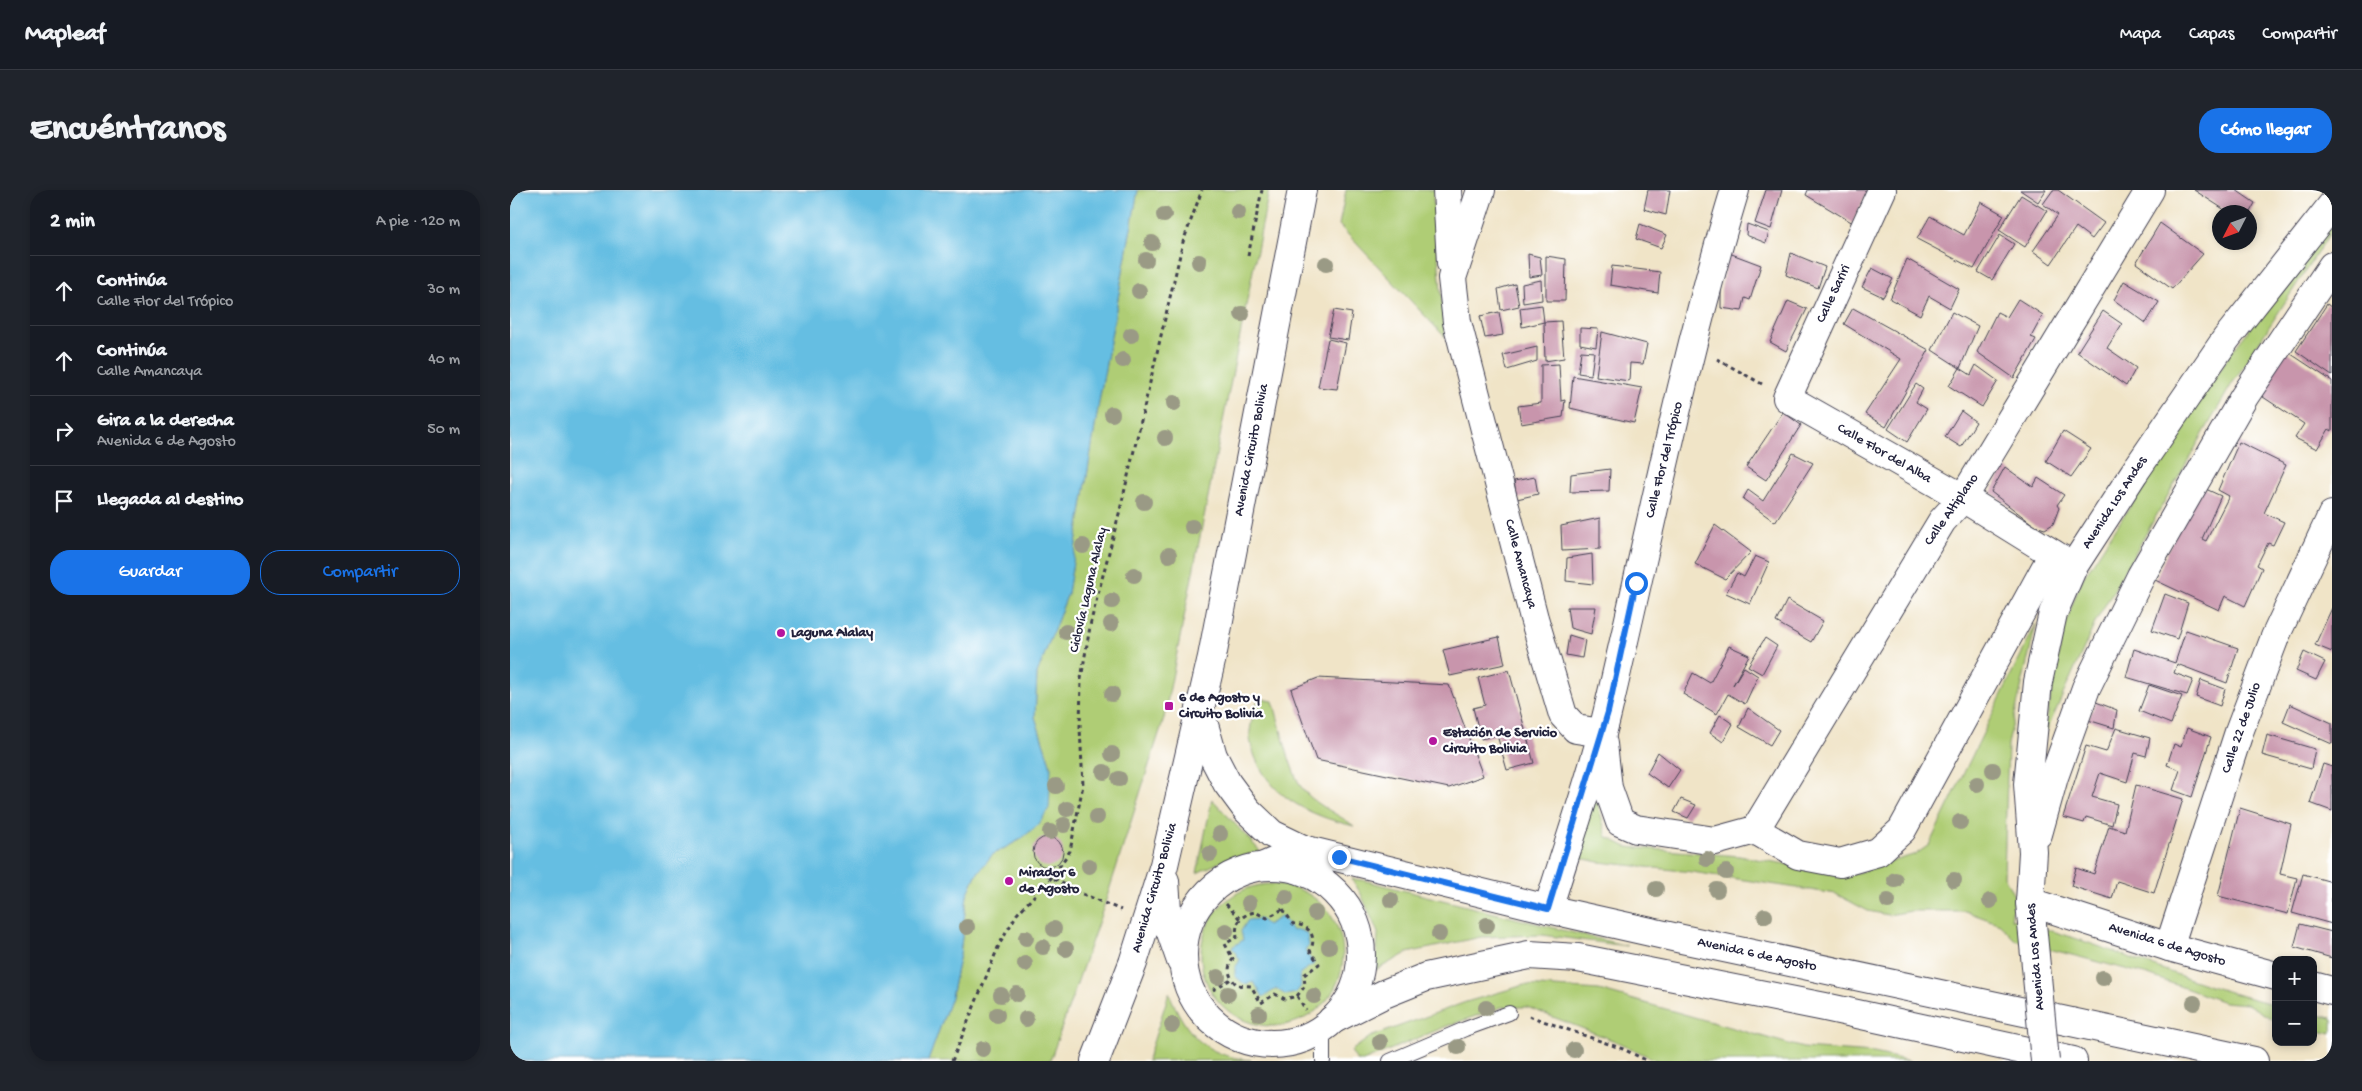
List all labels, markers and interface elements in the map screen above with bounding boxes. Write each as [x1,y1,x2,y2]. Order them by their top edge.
text: Mapleaf [25,20,105,49]
text: Mapa [2120,24,2161,45]
text: Capas [2189,24,2234,45]
text: Compartir [2262,24,2337,45]
button: Cómo llegar [2199,108,2332,153]
text: Encuéntranos [30,110,225,151]
north arrow [2212,205,2257,250]
text: 2 min [50,210,95,235]
text: A pie · 120 m [376,213,460,232]
street label: Calle Sariri [1813,262,1855,326]
text: Continúa [97,270,167,293]
icon: ahead [50,277,78,305]
text: 30 m [427,281,460,300]
text: Calle Flor del Trópico [97,293,233,312]
text: Continúa [97,340,167,363]
icon: ahead [50,347,78,375]
text: 40 m [428,351,460,370]
text: Calle Amancaya [97,363,202,382]
street label: Avenida Circuito Bolivia [1231,381,1273,518]
street label: Calle Flor del Trópico [1642,400,1688,520]
text: Gira a la derecha [97,410,234,433]
icon: right [50,417,78,445]
street label: Calle Flor del Alba [1834,420,1935,489]
text: 50 m [427,421,460,440]
text: Avenida 6 de Agosto [97,433,236,452]
street label: Avenida Los Andes [2079,453,2152,552]
street label: Calle Altiplano [1921,471,1983,549]
icon: arrive [50,487,78,515]
text: Llegada al destino [97,489,243,512]
street label: Calle Amancaya [1500,517,1540,612]
street label: Ciclovía Laguna Alalay [1066,526,1112,654]
button: Guardar [50,550,250,595]
button: Compartir [260,550,460,595]
route start [1625,572,1648,595]
place label: Laguna Alalay [791,625,873,642]
marker: Laguna Alalay [775,627,787,639]
street label: Calle 22 de Julio [2218,680,2266,776]
place label: 6 de Agosto y Circuito Bolivia [1178,690,1264,723]
marker: 6 de Agosto y Circuito Bolivia [1163,700,1175,712]
place label: Estación de Servicio Circuito Bolivia [1442,725,1558,758]
marker: Estación de Servicio Circuito Bolivia [1427,735,1439,747]
street label: Avenida Circuito Bolivia [1128,820,1182,955]
route end [1328,846,1351,869]
place label: Mirador 6 de Agosto [1019,865,1080,898]
marker: Mirador 6 de Agosto [1003,875,1015,887]
street label: Avenida Los Andes [2023,902,2049,1011]
street label: Avenida 6 de Agosto [2106,919,2228,971]
street label: Avenida 6 de Agosto [1696,934,1818,976]
map controls [2272,956,2317,1046]
button: + [2272,956,2317,1001]
button: − [2272,1001,2317,1046]

